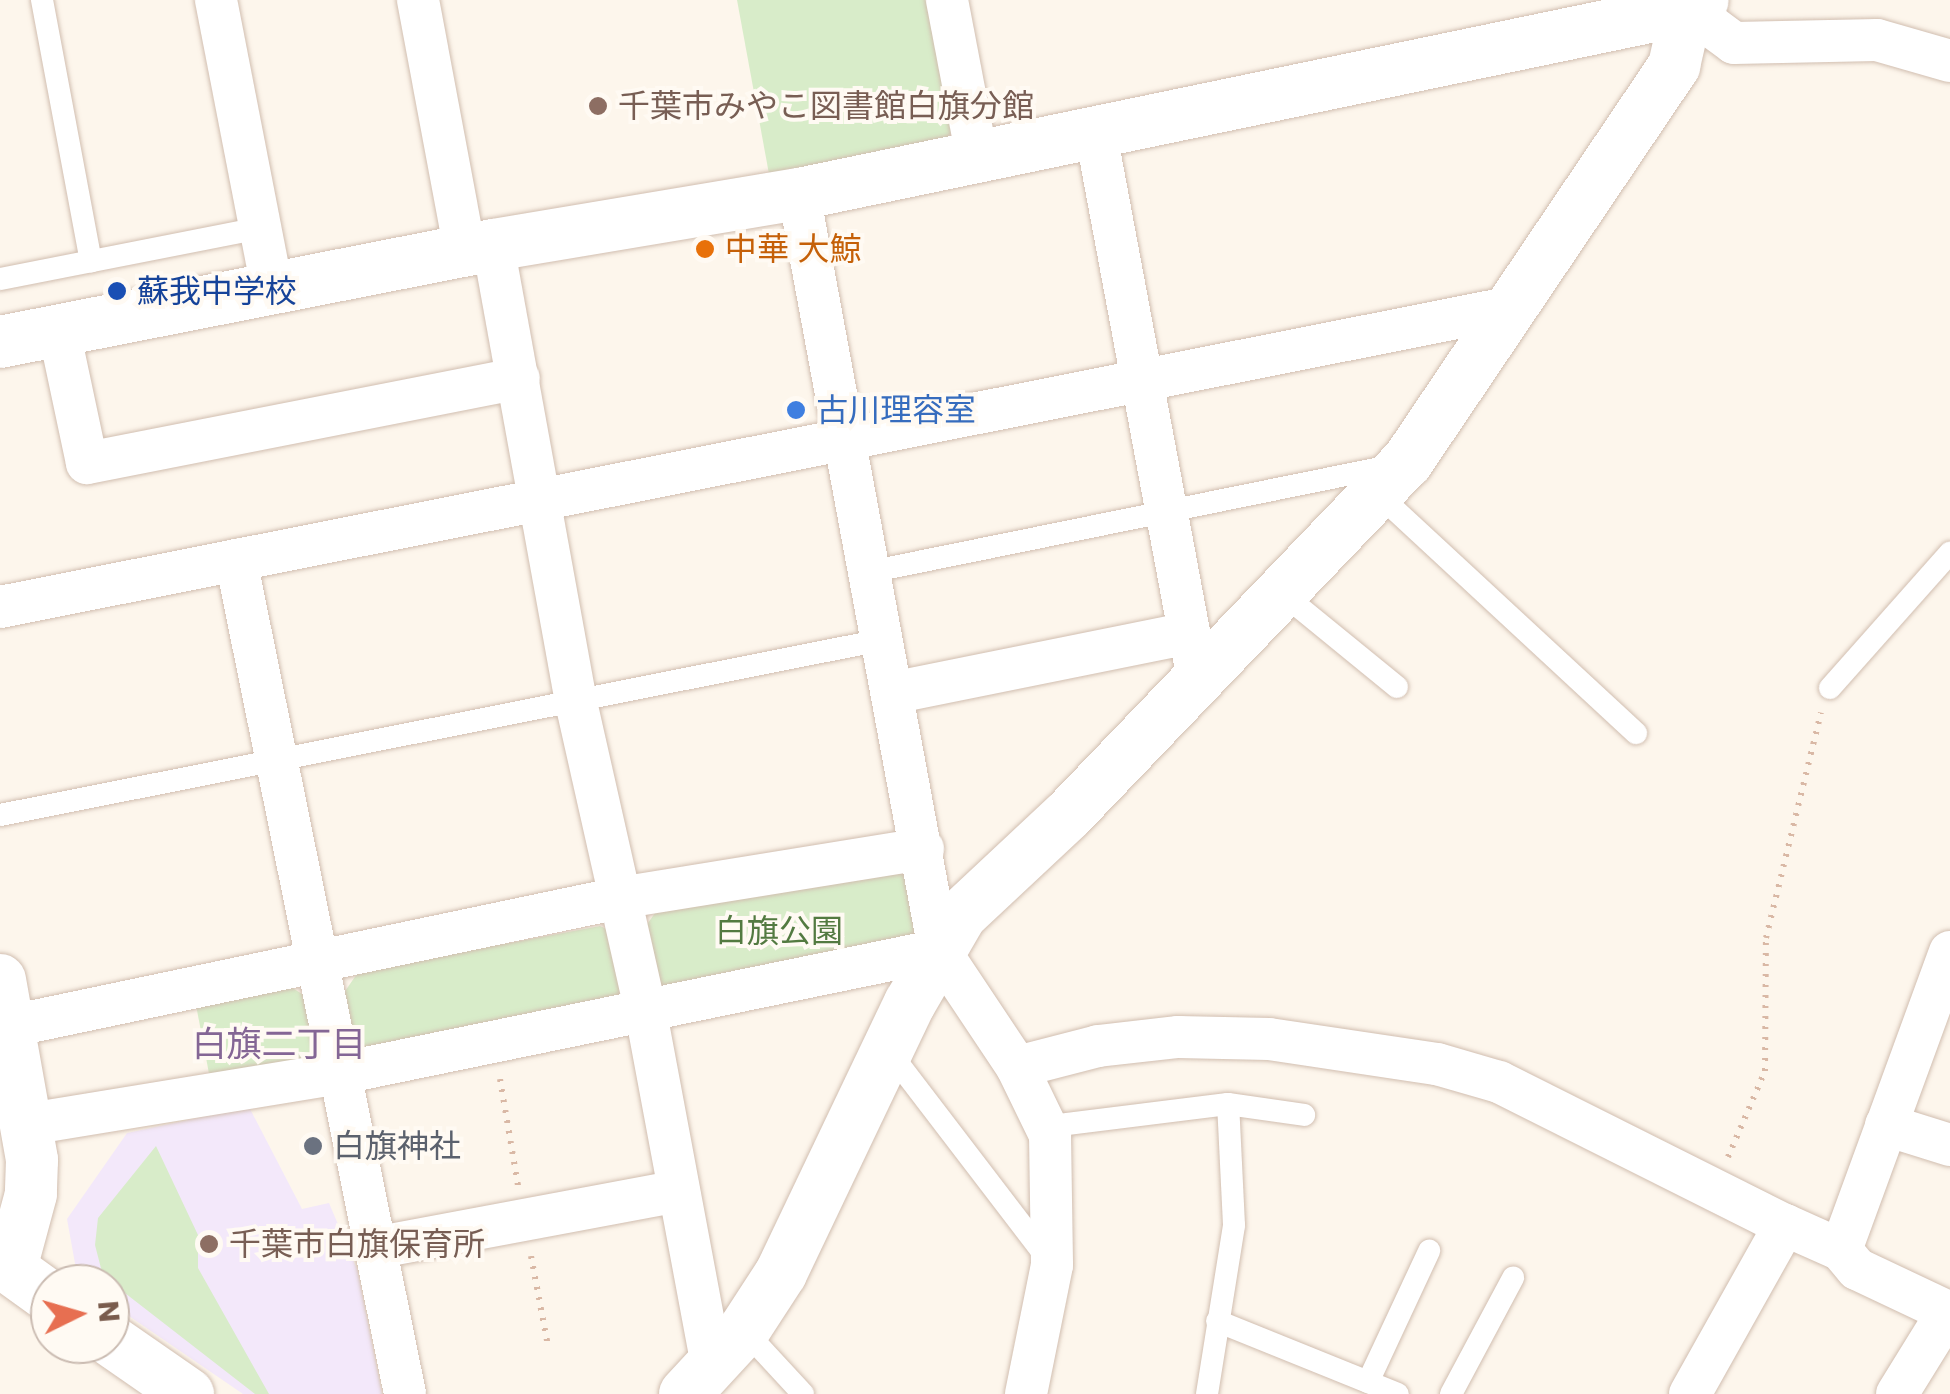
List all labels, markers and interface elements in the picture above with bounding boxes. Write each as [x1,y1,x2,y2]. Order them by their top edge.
place label: 千葉市みやこ図書館白旗分館 [618,87,1034,125]
marker: 千葉市みやこ図書館白旗分館 [587,95,609,117]
place label: 中華 大鯨 [725,230,862,268]
marker: 中華 大鯨 [694,238,716,260]
place label: 蘇我中学校 [137,272,297,310]
marker: 蘇我中学校 [106,280,128,302]
place label: 古川理容室 [816,391,976,429]
marker: 古川理容室 [785,399,807,421]
park label: 白旗公園 [715,912,843,950]
district label: 白旗二丁目 [192,1023,366,1065]
place label: 白旗神社 [333,1127,461,1165]
marker: 白旗神社 [302,1135,324,1157]
place label: 千葉市白旗保育所 [229,1225,485,1263]
marker: 千葉市白旗保育所 [198,1233,220,1255]
north arrow [30,1264,130,1364]
text: N [88,1299,129,1324]

